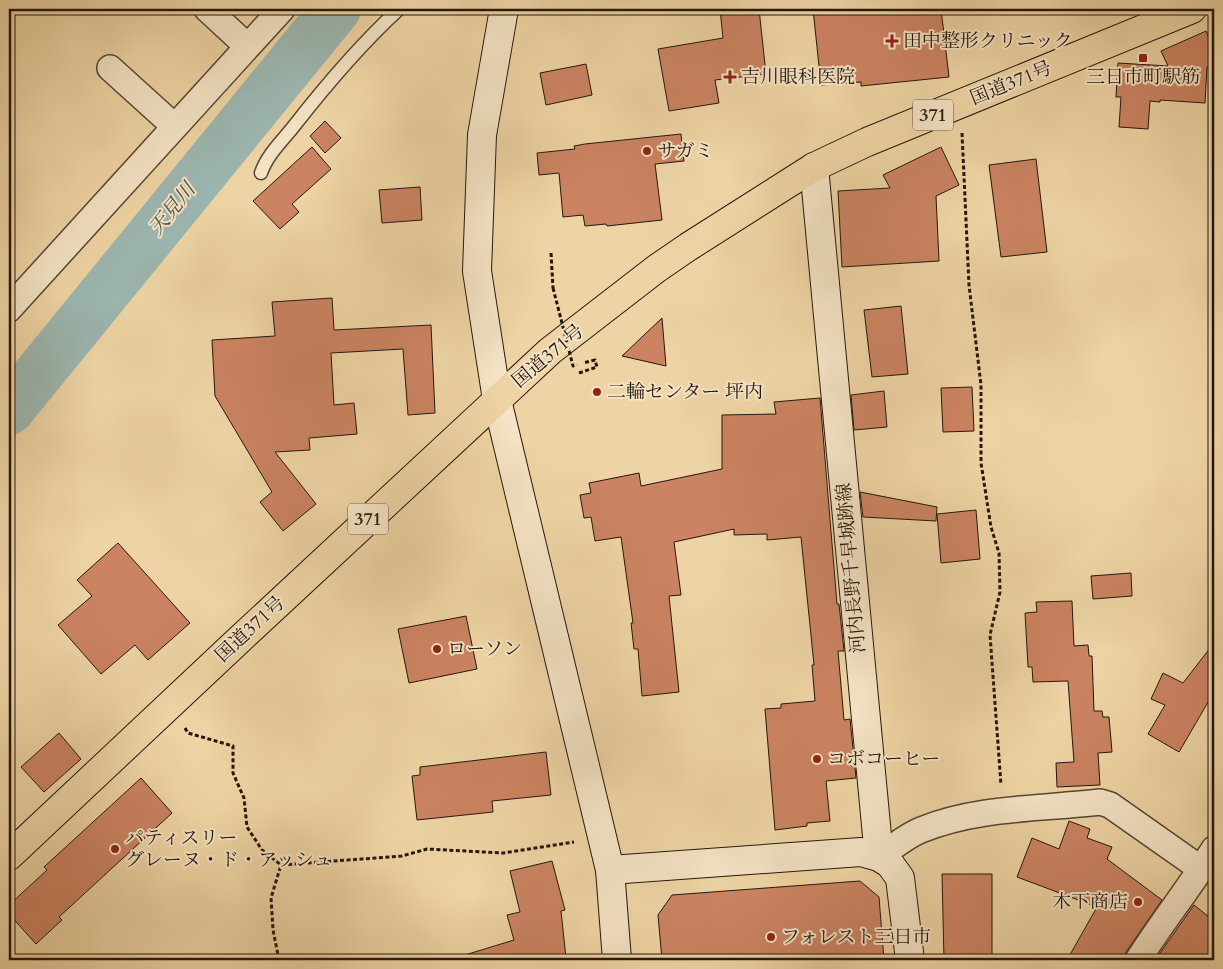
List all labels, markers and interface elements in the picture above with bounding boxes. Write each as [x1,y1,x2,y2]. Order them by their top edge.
place label: 田中整形クリニック [903,28,1073,54]
marker: 田中整形クリニック [885,34,899,48]
marker: 三日市町駅筋 [1137,52,1149,64]
street label: 国道371号 [966,55,1056,111]
place label: 吉川眼科医院 [741,64,855,90]
place label: 三日市町駅筋 [1086,64,1200,90]
marker: 吉川眼科医院 [723,70,737,84]
road number: 371 [913,100,953,130]
place label: サガミ [657,138,714,164]
marker: サガミ [641,145,653,157]
water label: 天見川 [143,176,203,241]
street label: 国道371号 [507,318,589,394]
place label: 二輪センター 坪内 [607,379,763,405]
marker: 二輪センター 坪内 [591,386,603,398]
street label: 河内長野千早城跡線 [831,482,871,654]
road number: 371 [348,504,388,534]
street label: 国道371号 [210,590,290,668]
place label: ローソン [447,636,522,662]
marker: ローソン [431,643,443,655]
place label: コボコーヒー [827,746,940,772]
marker: コボコーヒー [811,753,823,765]
place label: パティスリー グレーヌ・ド・アッシュ [125,825,332,873]
marker: パティスリー グレーヌ・ド・アッシュ [109,843,121,855]
place label: 木下商店 [1052,889,1128,915]
marker: 木下商店 [1132,896,1144,908]
place label: フォレスト三日市 [781,924,931,950]
marker: フォレスト三日市 [765,931,777,943]

